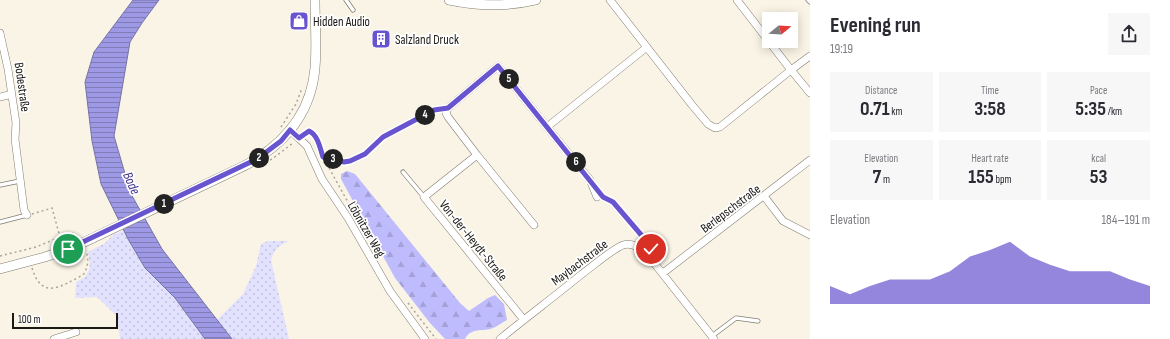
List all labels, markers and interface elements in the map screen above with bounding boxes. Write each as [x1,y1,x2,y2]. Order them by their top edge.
shop icon: Hidden Audio [288,10,310,32]
north arrow [762,12,798,48]
map controls [762,12,798,48]
text: Evening run [830,12,921,39]
button: share [1108,13,1150,55]
place label: Hidden Audio [313,14,370,30]
building icon: Salzland Druck [370,28,392,50]
place label: Salzland Druck [395,32,459,48]
text: 19:19 [830,41,853,57]
street label: Bodestraße [11,61,33,113]
pin: 5 [499,69,519,89]
text: 5 [507,72,511,85]
text: Distance [865,84,898,97]
text: Time [981,84,999,97]
text: Pace [1090,84,1107,97]
text: 0.71 [860,97,890,121]
text: 3:58 [974,97,1006,121]
text: 5:35 [1075,97,1106,121]
pin: 4 [415,105,435,125]
text: km [890,105,903,118]
text: /km [1106,105,1122,118]
text: 4 [422,108,428,121]
pin: 2 [249,148,269,168]
pin: 3 [323,149,343,169]
text: 2 [257,151,261,164]
text: 3 [331,152,335,165]
pin: 6 [566,152,586,172]
text: Elevation [864,152,898,165]
text: Heart rate [971,152,1009,165]
text: kcal [1091,152,1106,165]
text: 6 [573,155,579,168]
text: 7 [873,165,881,189]
text: 155 [968,165,994,189]
text: 53 [1090,165,1108,189]
water label: Bode [119,169,144,198]
text: m [881,173,890,186]
text: bpm [994,173,1012,186]
street label: Berlepschstraße [697,181,764,237]
pin: 1 [154,194,174,214]
text: 1 [162,197,166,210]
street label: Von-der-Heydt-Straße [436,197,511,284]
street label: Löbnitzer Weg [344,199,388,260]
text: Elevation [830,212,870,228]
text: 184–191 m [1102,212,1150,228]
pin [51,232,85,266]
pin [634,232,668,266]
street label: Maybachstraße [548,236,611,289]
icon: arrive [57,238,79,260]
icon: check [640,238,662,260]
scale bar [12,311,118,330]
text: 100 m [18,313,40,326]

